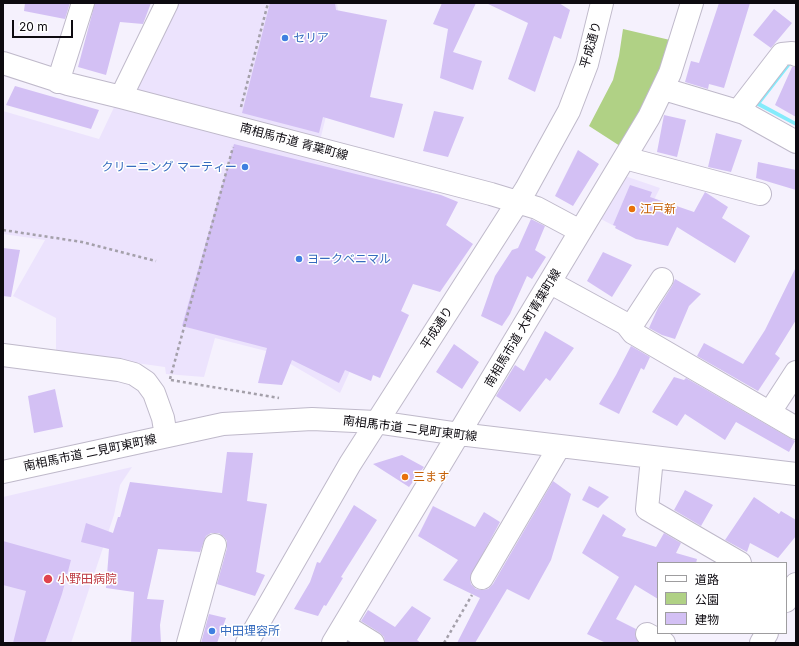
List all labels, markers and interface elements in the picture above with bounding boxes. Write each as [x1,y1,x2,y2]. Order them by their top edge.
scale bar [14,12,75,38]
text: 20 m [19,19,48,34]
street label: 平成通り [577,20,605,70]
place label: セリア [293,31,329,45]
marker: セリア [280,33,290,43]
street label: 南相馬市道 青葉町線 [238,121,350,163]
place label: クリーニング マーティー [102,160,237,174]
marker: クリーニング マーティー [240,162,250,172]
place label: 江戸新 [640,202,676,216]
marker: 江戸新 [627,204,637,214]
place label: ヨークベニマル [307,252,391,266]
marker: ヨークベニマル [294,254,304,264]
street label: 南相馬市道 大町青葉町線 [482,266,564,390]
street label: 平成通り [418,304,456,352]
street label: 南相馬市道 二見町東町線 [342,414,478,444]
street label: 南相馬市道 二見町東町線 [22,432,158,474]
place label: 三ます [413,470,449,484]
marker: 三ます [400,472,410,482]
legend [657,562,787,634]
place label: 小野田病院 [57,572,117,586]
text: 道路 [695,572,719,587]
marker: 小野田病院 [42,573,54,585]
text: 公園 [695,592,719,607]
text: 建物 [695,612,719,627]
place label: 中田理容所 [220,624,280,638]
marker: 中田理容所 [207,626,217,636]

